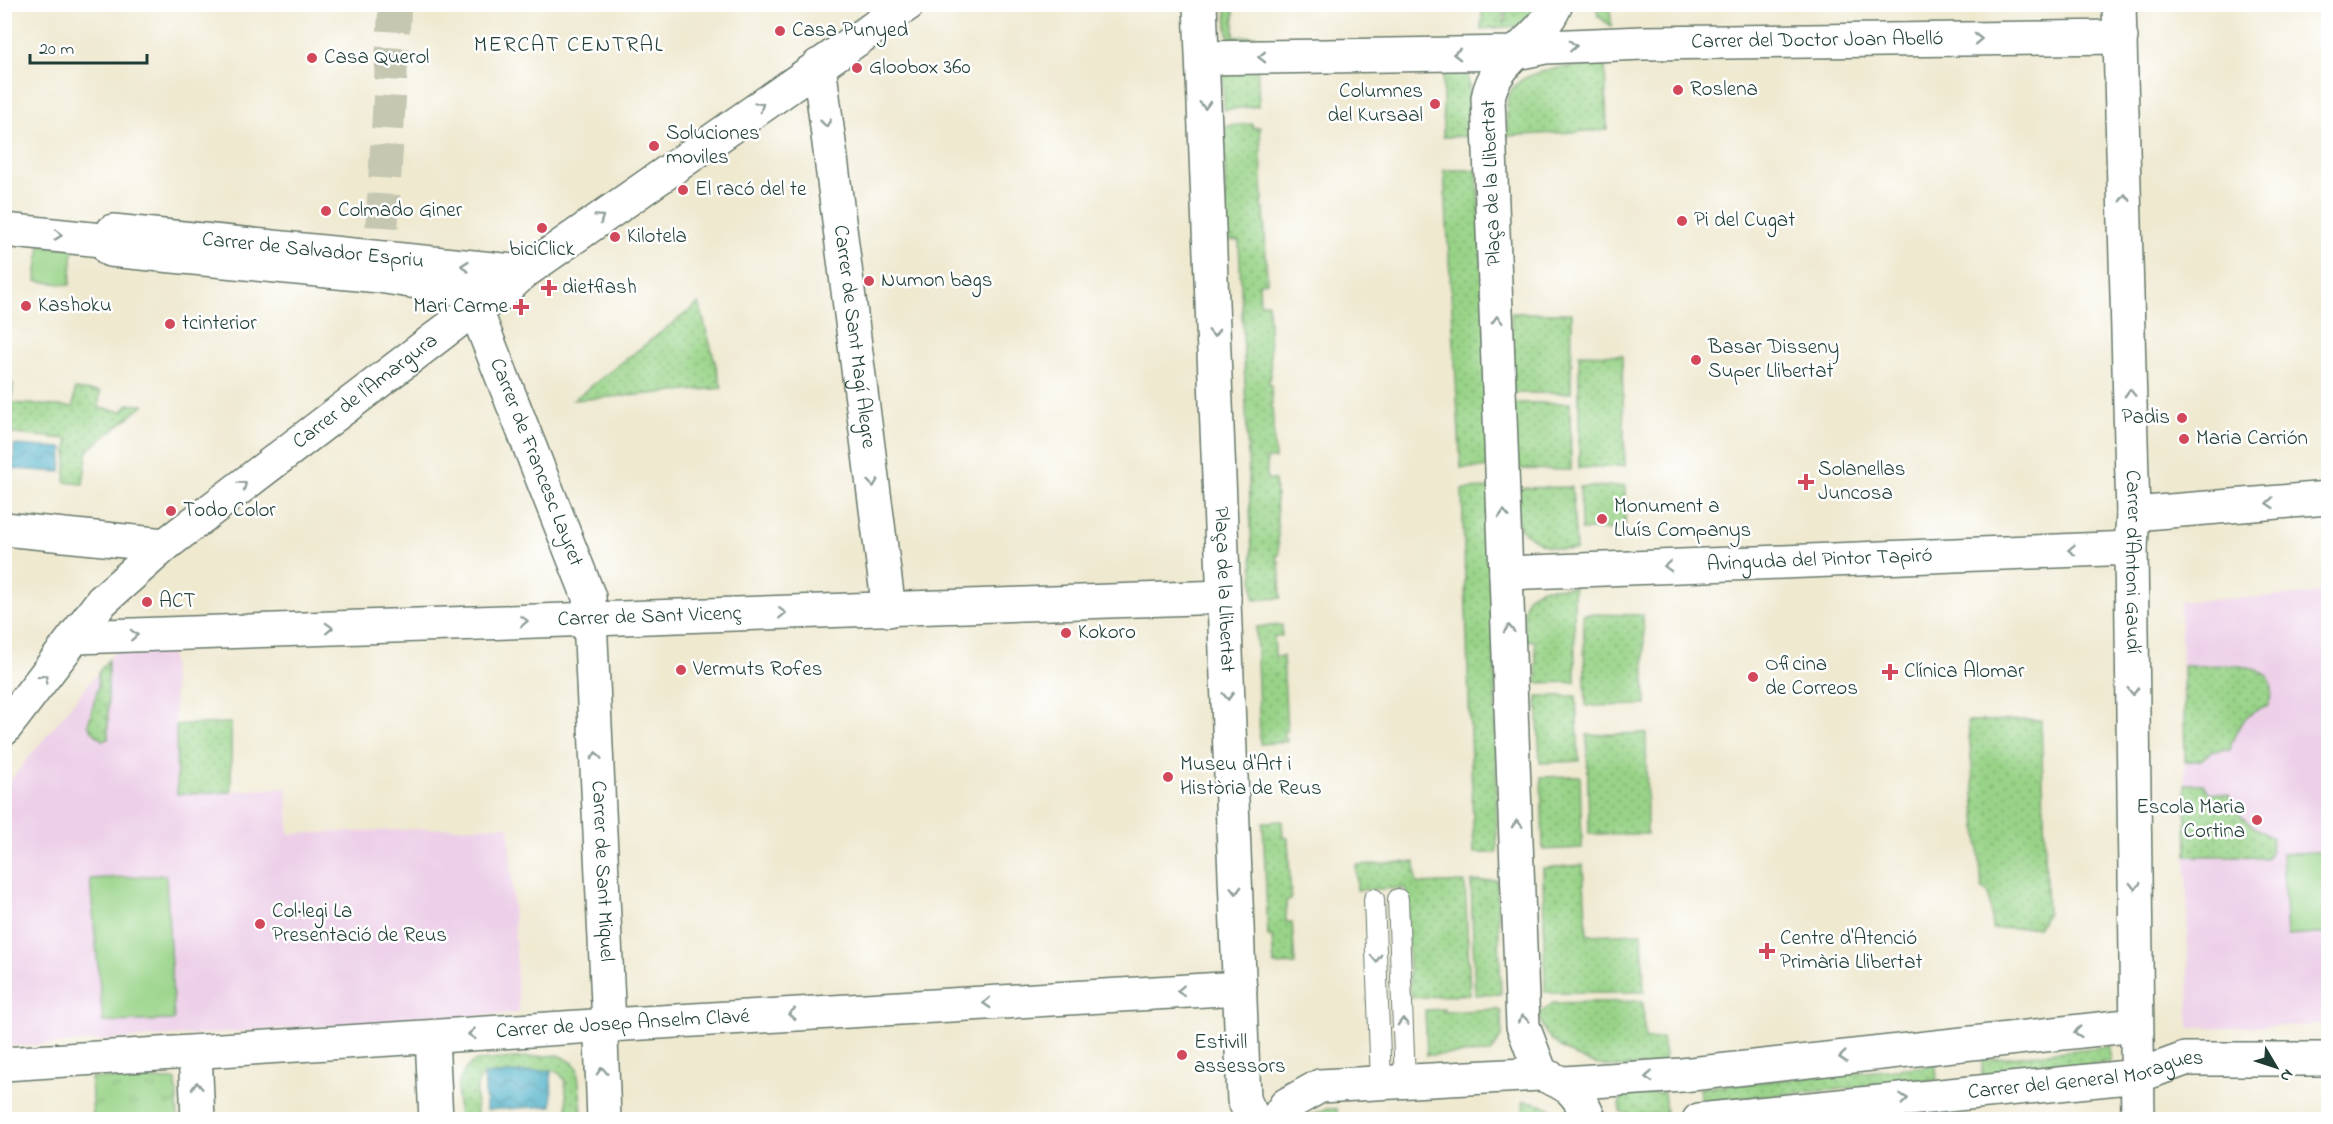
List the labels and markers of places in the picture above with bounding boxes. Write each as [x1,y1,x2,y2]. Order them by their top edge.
place label: Casa Punyed [792,16,908,48]
marker: Casa Punyed [773,24,787,38]
place label: Casa Querol [324,43,429,73]
marker: Casa Querol [305,51,319,65]
place label: Gloobox 360 [869,53,971,83]
marker: Gloobox 360 [850,61,864,75]
place label: Roslena [1690,75,1758,105]
place label: Columnes del Kursaal [1327,77,1423,131]
marker: Roslena [1671,83,1685,97]
marker: Columnes del Kursaal [1428,97,1442,111]
place label: Soluciones moviles [666,119,760,173]
marker: Soluciones moviles [647,139,661,153]
place label: El racó del te [695,175,807,205]
marker: El racó del te [676,183,690,197]
place label: Colmado Giner [338,196,463,226]
marker: Colmado Giner [319,204,333,218]
place label: Pi del Cugat [1694,206,1795,238]
marker: Pi del Cugat [1675,214,1689,228]
marker: biciClick [535,221,549,235]
place label: Kilotela [627,222,687,252]
marker: Kilotela [608,230,622,244]
place label: biciClick [509,235,575,265]
place label: Numon bags [881,266,993,298]
place label: dietflash [562,273,637,303]
marker: Numon bags [862,274,876,288]
marker: dietflash [540,279,558,297]
place label: Kashoku [38,291,112,321]
place label: Mari Carme [413,292,509,322]
marker: Mari Carme [512,298,530,316]
marker: Kashoku [19,299,33,313]
place label: tcinterior [182,309,257,339]
marker: tcinterior [163,317,177,331]
place label: Basar Disseny Super Llibertat [1707,333,1839,387]
marker: Basar Disseny Super Llibertat [1689,353,1703,367]
place label: Padis [2121,403,2170,433]
marker: Padis [2175,411,2189,425]
place label: Maria Carrión [2196,424,2308,454]
marker: Maria Carrión [2177,432,2191,446]
place label: Solanellas Juncosa [1818,455,1906,509]
marker: Solanellas Juncosa [1799,475,1813,489]
place label: Monument a Lluís Companys [1614,492,1751,548]
place label: Todo Color [183,496,276,526]
marker: Todo Color [164,504,178,518]
marker: Monument a Lluís Companys [1595,512,1609,526]
place label: ACT [159,587,196,617]
marker: ACT [140,595,154,609]
place label: Kokoro [1078,618,1136,648]
marker: Kokoro [1059,626,1073,640]
place label: Oficina de Correos [1765,650,1858,704]
place label: Vermuts Rofes [692,655,822,685]
place label: Clínica Alomar [1904,657,2025,687]
marker: Vermuts Rofes [674,663,688,677]
marker: Clínica Alomar [1881,663,1899,681]
marker: Oficina de Correos [1746,670,1760,684]
place label: Museu d'Art i Història de Reus [1180,750,1322,804]
marker: Museu d'Art i Història de Reus [1161,770,1175,784]
place label: Escola Maria Cortina [2136,793,2245,847]
marker: Escola Maria Cortina [2250,813,2264,827]
place label: Col·legi La Presentació de Reus [272,897,447,951]
marker: Col·legi La Presentació de Reus [253,917,267,931]
place label: Centre d'Atenció Primària Llibertat [1780,924,1923,978]
marker: Centre d'Atenció Primària Llibertat [1758,942,1776,960]
place label: Estivill assessors [1194,1028,1286,1082]
marker: Estivill assessors [1175,1048,1189,1062]

